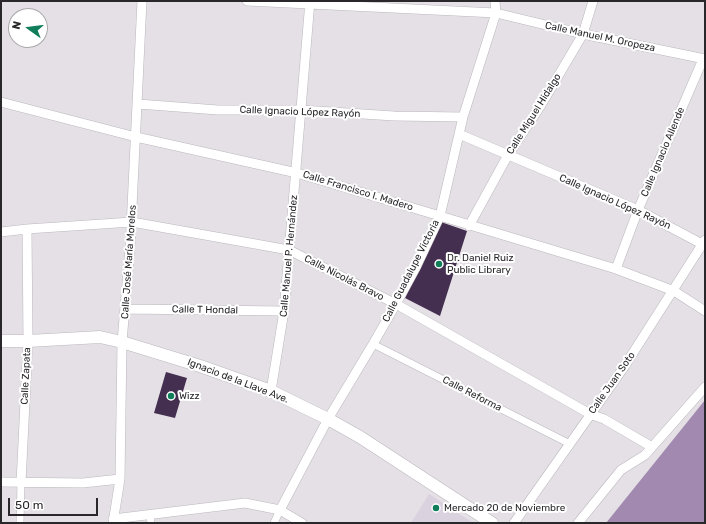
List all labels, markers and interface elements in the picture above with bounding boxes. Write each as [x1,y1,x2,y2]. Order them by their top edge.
north arrow [8,8,48,48]
street label: Calle Manuel M. Oropeza [544,19,656,55]
text: N [10,20,24,31]
street label: Calle Miguel Hidalgo [504,71,564,157]
street label: Calle Ignacio López Rayón [239,104,361,120]
street label: Calle Ignacio Allende [639,105,687,199]
street label: Calle Francisco I. Madero [301,168,415,214]
street label: Calle Ignacio López Rayón [557,172,673,232]
street label: Calle Manuel P. Hernández [278,194,300,318]
street label: Calle José María Morelos [119,205,139,319]
street label: Calle Guadalupe Victoria [380,218,442,324]
place label: Dr. Daniel Ruiz Public Library [447,252,514,276]
street label: Calle Nicolás Bravo [302,253,386,303]
marker: Dr. Daniel Ruiz Public Library [434,259,444,269]
street label: Calle T Hondal [172,303,238,317]
street label: Calle Zapata [19,347,33,405]
street label: Calle Juan Soto [586,350,638,416]
street label: Ignacio de la Llave Ave. [186,356,290,406]
street label: Calle Reforma [440,374,504,414]
place label: Wizz [179,390,200,402]
marker: Wizz [166,391,176,401]
scale bar [10,490,100,516]
text: 50 m [15,498,43,512]
place label: Mercado 20 de Noviembre [444,502,565,514]
marker: Mercado 20 de Noviembre [431,503,441,513]

